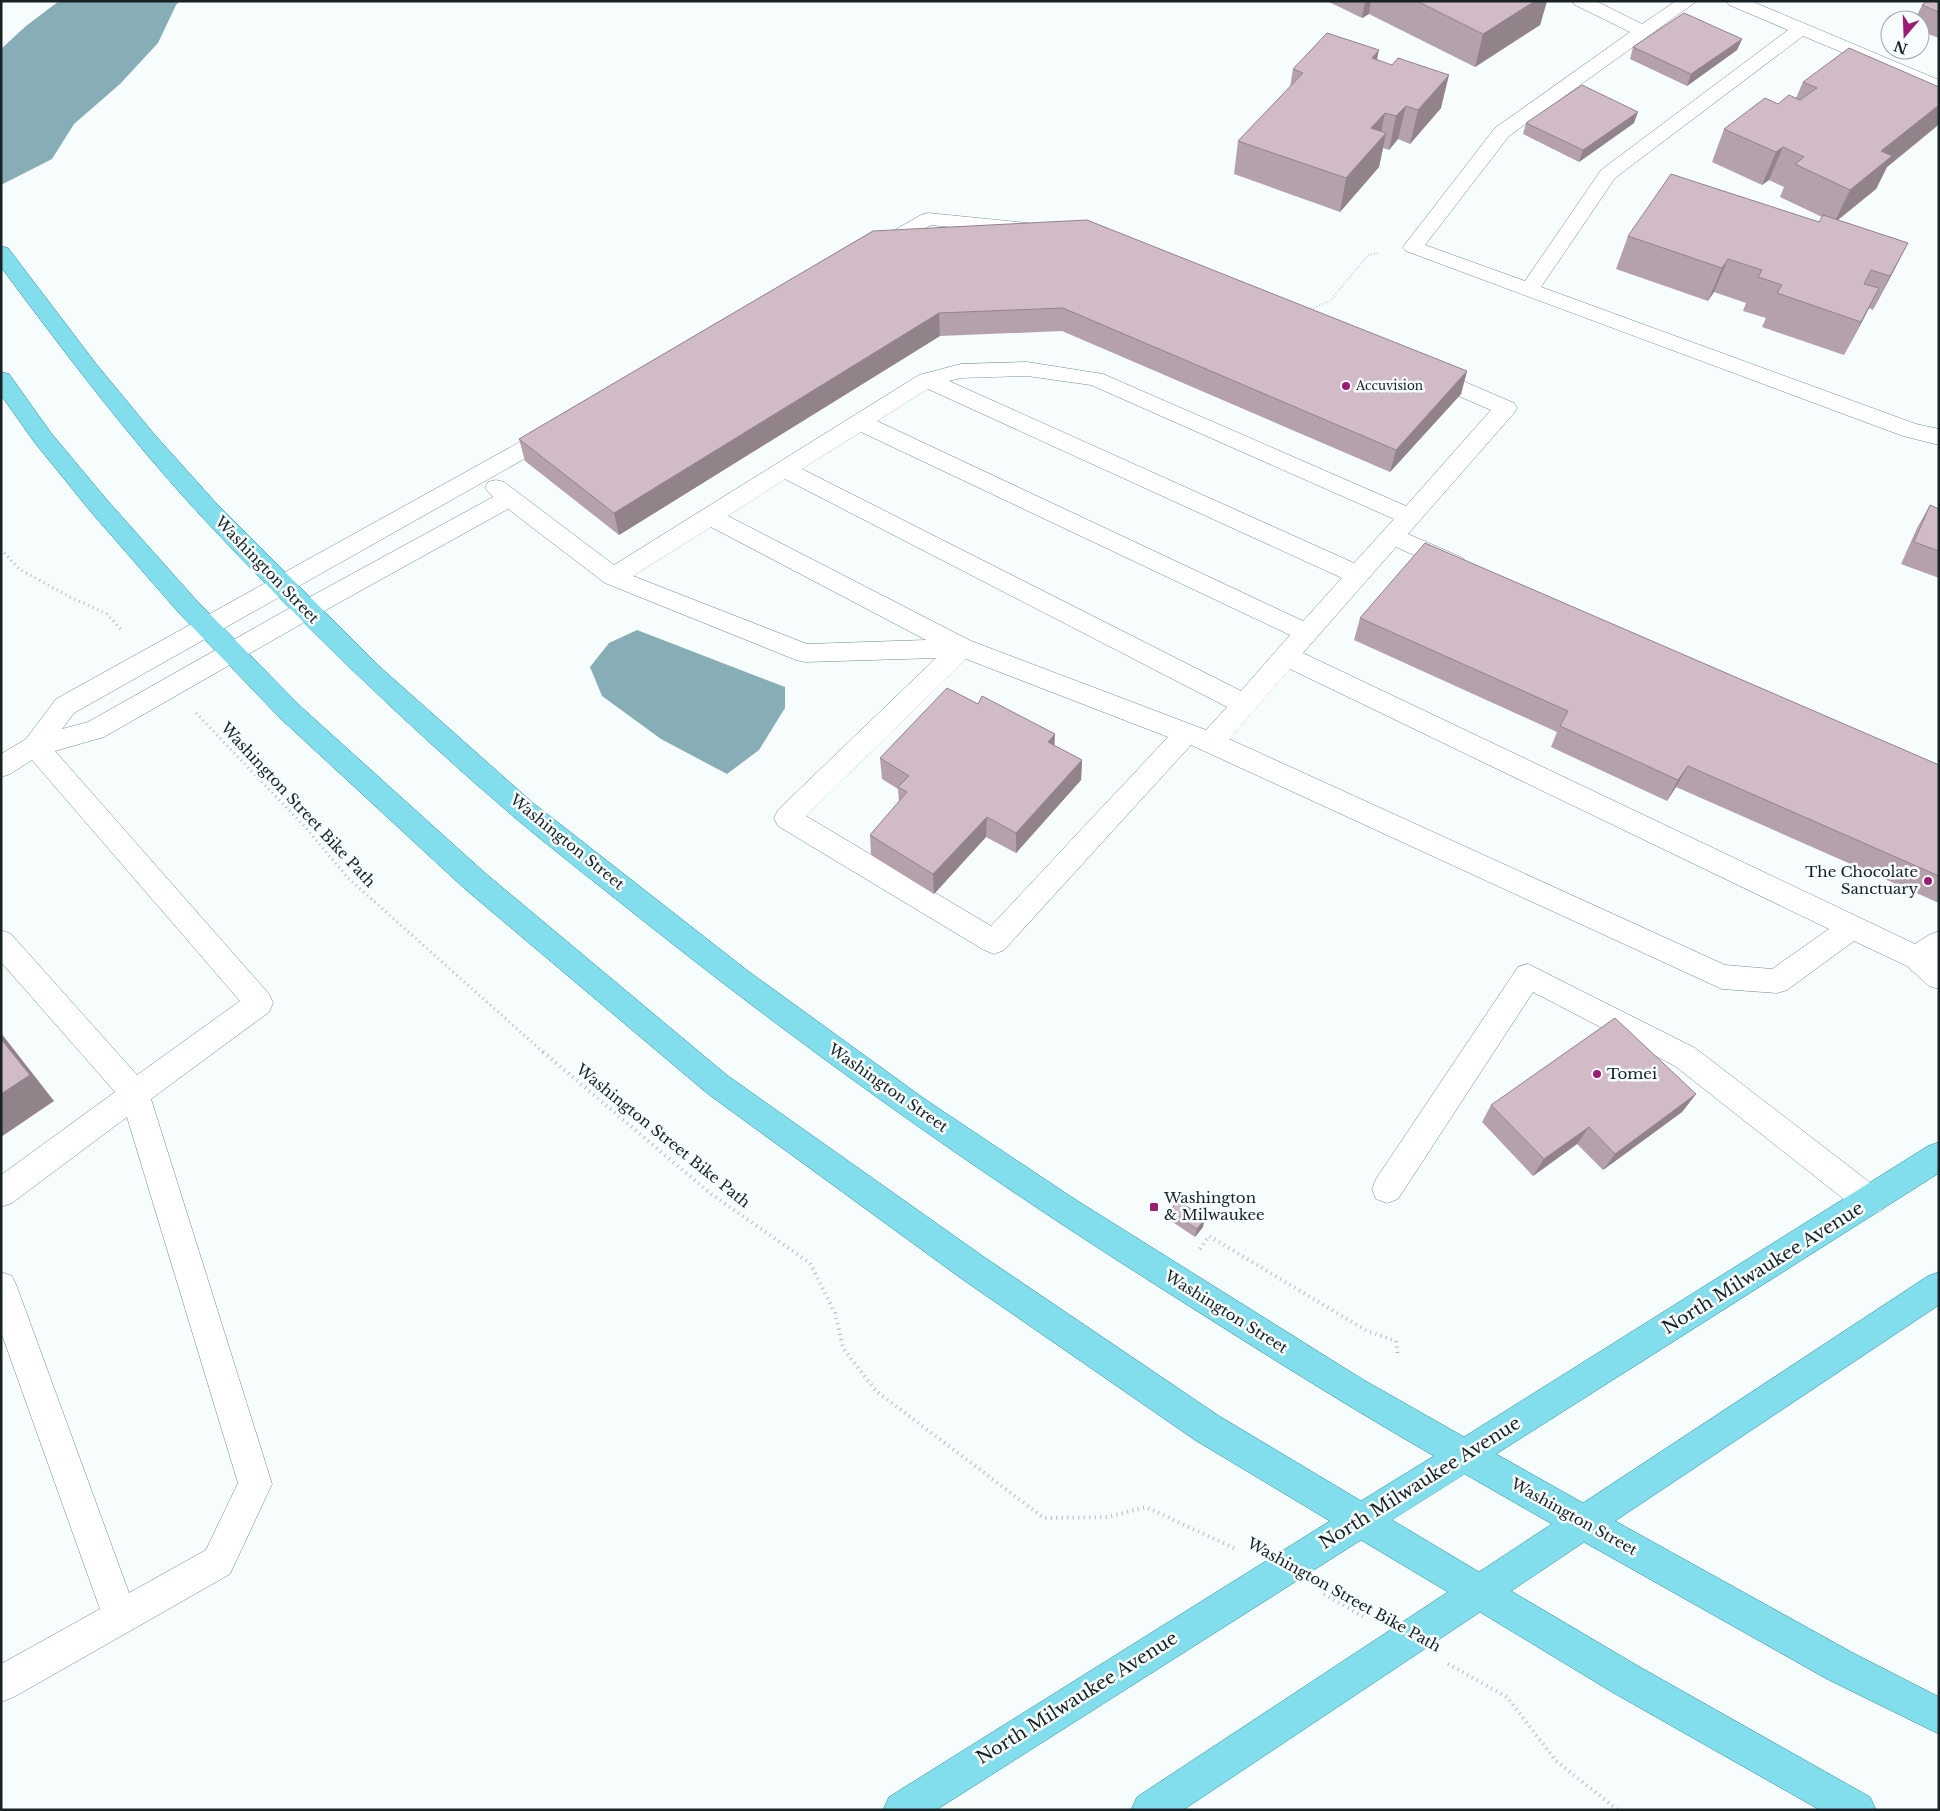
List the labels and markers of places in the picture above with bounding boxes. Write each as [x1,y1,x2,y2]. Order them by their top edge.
place label: Accuvision [1355,378,1423,393]
marker: Accuvision [1340,380,1352,392]
place label: The Chocolate Sanctuary [1805,862,1918,898]
marker: The Chocolate Sanctuary [1922,875,1934,887]
place label: Tomei [1607,1064,1657,1083]
marker: Tomei [1591,1068,1603,1080]
place label: Washington & Milwaukee [1163,1188,1265,1224]
marker: Washington & Milwaukee [1148,1201,1160,1213]

